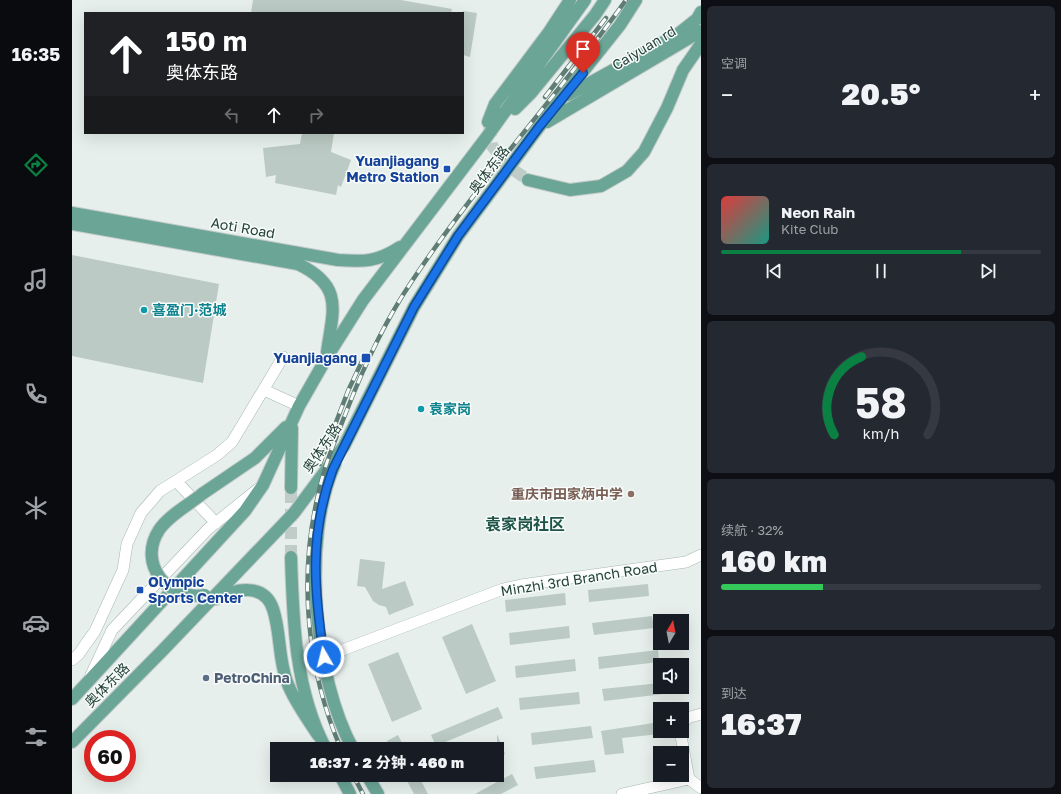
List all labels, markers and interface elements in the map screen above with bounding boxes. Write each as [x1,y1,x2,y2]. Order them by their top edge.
street label: Caiyuan rd [609,22,679,73]
text: 150 m [166,24,247,57]
icon: ahead [100,28,152,80]
pin [566,32,600,73]
icon: arrive [572,38,594,60]
text: 16:35 [12,43,60,65]
text: 空调 [721,55,747,71]
text: 奥体东路 [166,61,238,83]
text: 20.5° [842,76,920,112]
text: − [721,81,733,108]
text: + [1029,81,1041,108]
icon: left [221,104,243,126]
icon: ahead [263,104,285,126]
icon: right [305,104,327,126]
street label: 奥体东路 [465,142,512,197]
icon: directions [22,151,50,179]
place label: Yuanjiagang Metro Station [346,152,439,185]
marker: Yuanjiagang Metro Station [442,164,452,174]
text: Neon Rain [781,203,855,221]
street label: Aoti Road [210,214,276,242]
text: Kite Club [781,221,838,237]
icon: previous [763,260,785,282]
icon: pause [870,260,892,282]
icon: next [977,260,999,282]
icon: music [22,266,50,294]
place label: 喜盈门·范城 [152,301,226,318]
marker: 喜盈门·范城 [139,305,149,315]
place label: Yuanjiagang [273,349,357,366]
marker: Yuanjiagang [360,352,372,364]
text: 58 [855,377,907,427]
icon: phone [22,380,50,408]
place label: 袁家岗 [429,400,471,417]
marker: 袁家岗 [416,404,426,414]
street label: 奥体东路 [299,420,344,476]
text: km/h [863,425,899,442]
place label: 重庆市田家炳中学 [511,485,623,502]
marker: 重庆市田家炳中学 [626,489,636,499]
icon: climate [22,494,50,522]
district label: 袁家岗社区 [485,514,565,534]
text: 续航 · 32% [721,522,783,538]
text: 160 km [721,543,827,579]
street label: Minzhi 3rd Branch Road [499,558,658,599]
place label: Olympic Sports Center [148,573,244,606]
marker: Olympic Sports Center [135,585,145,595]
icon: car [22,609,50,637]
north arrow [653,614,689,650]
map controls [653,614,689,782]
position arrow [303,636,345,678]
button: sound [653,658,689,694]
street label: 奥体东路 [81,659,132,710]
place label: PetroChina [214,669,290,686]
marker: PetroChina [201,673,211,683]
text: 到达 [721,685,747,701]
button: + [653,702,689,738]
text: 16:37 [721,706,802,742]
icon: filters [22,723,50,751]
speed limit sign: 60 [84,730,136,782]
button: − [653,746,689,782]
text: 16:37 · 2 分钟 · 460 m [310,753,464,771]

